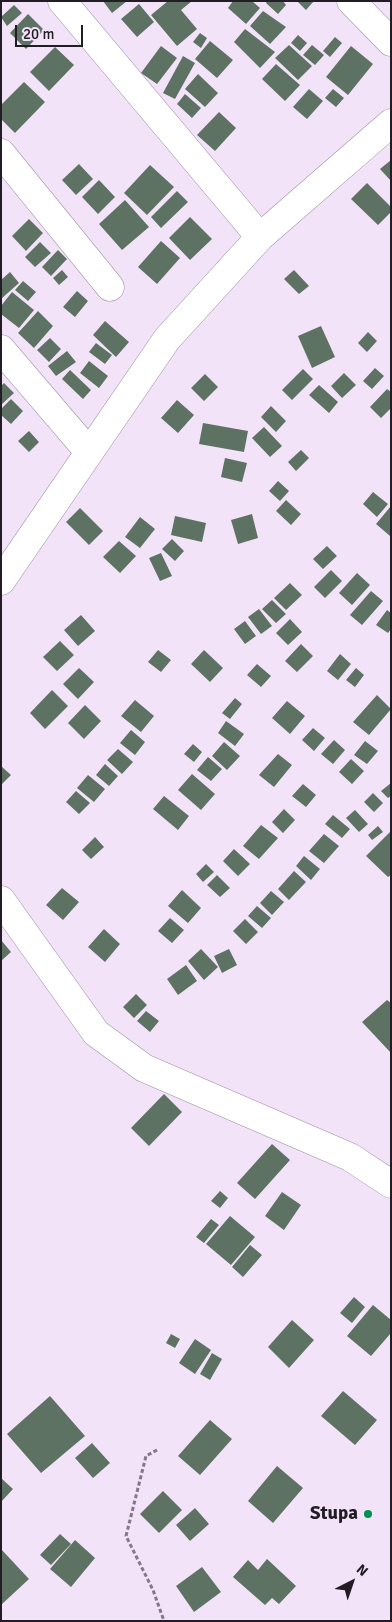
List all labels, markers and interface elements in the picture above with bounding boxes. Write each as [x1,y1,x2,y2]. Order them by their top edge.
scale bar [18,15,85,47]
text: 20 m [23,25,54,43]
place label: Stupa [310,1503,358,1525]
marker: Stupa [362,1508,374,1520]
north arrow [327,1557,377,1607]
text: N [353,1561,371,1580]

